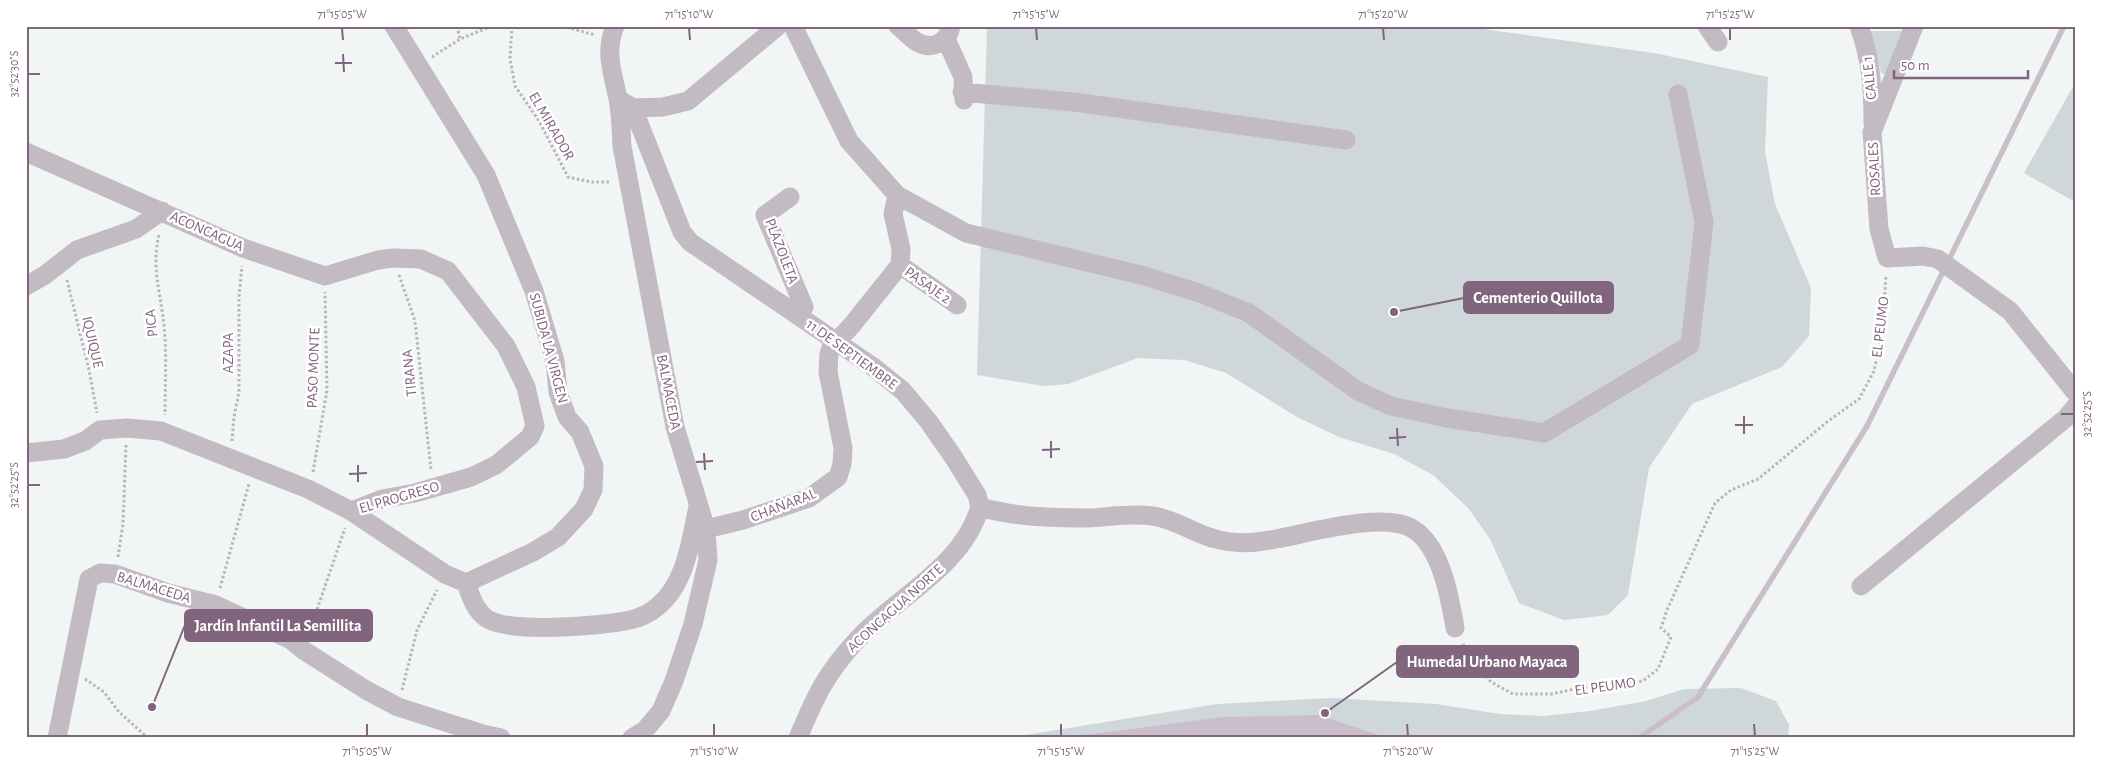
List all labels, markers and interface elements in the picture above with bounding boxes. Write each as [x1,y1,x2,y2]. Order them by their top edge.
text: 71°15'05"W [317,8,367,20]
text: 71°15'10"W [665,8,714,20]
text: 71°15'15"W [1012,8,1060,20]
text: 71°15'20"W [1358,8,1408,20]
text: 71°15'25"W [1706,8,1755,20]
scale bar [1894,48,2027,80]
text: 32°52'30"S [8,50,20,97]
street label: CALLE 1 [1860,55,1879,101]
text: 50 m [1901,58,1930,73]
street label: EL MIRADOR [526,89,577,163]
street label: ROSALES [1866,142,1883,196]
street label: ACONCAGUA [168,209,246,254]
street label: PLAZOLETA [762,216,801,286]
street label: PASAJE 2 [902,264,954,307]
callout: Cementerio Quillota [1464,282,1613,313]
text: Cementerio Quillota [1473,290,1603,307]
street label: SUBIDA LA VIRGEN [527,291,570,405]
street label: EL PEUMO [1869,296,1892,359]
street label: PICA [143,308,160,338]
street label: IQUIQUE [79,315,106,369]
street label: 11 DE SEPTIEMBRE [803,316,900,392]
street label: PASO MONTE [305,327,322,409]
street label: AZAPA [221,332,236,373]
street label: TIRANA [400,348,419,397]
street label: BALMACEDA [654,353,683,431]
text: 32°52'25"S [2081,391,2093,437]
text: 32°52'25"S [8,462,20,508]
street label: EL PROGRESO [357,479,441,516]
street label: CHAÑARAL [748,485,819,525]
street label: ACONCAGUA NORTE [845,562,946,655]
street label: BALMACEDA [115,569,193,606]
callout: Jardín Infantil La Semillita [185,610,372,641]
text: Jardín Infantil La Semillita [194,618,362,634]
callout: Humedal Urbano Mayaca [1397,646,1578,677]
text: Humedal Urbano Mayaca [1406,654,1568,671]
street label: EL PEUMO [1573,675,1637,698]
text: 71°15'05"W [342,745,392,757]
text: 71°15'10"W [690,745,739,757]
text: 71°15'15"W [1037,745,1085,757]
text: 71°15'20"W [1383,745,1433,757]
text: 71°15'25"W [1731,745,1780,757]

